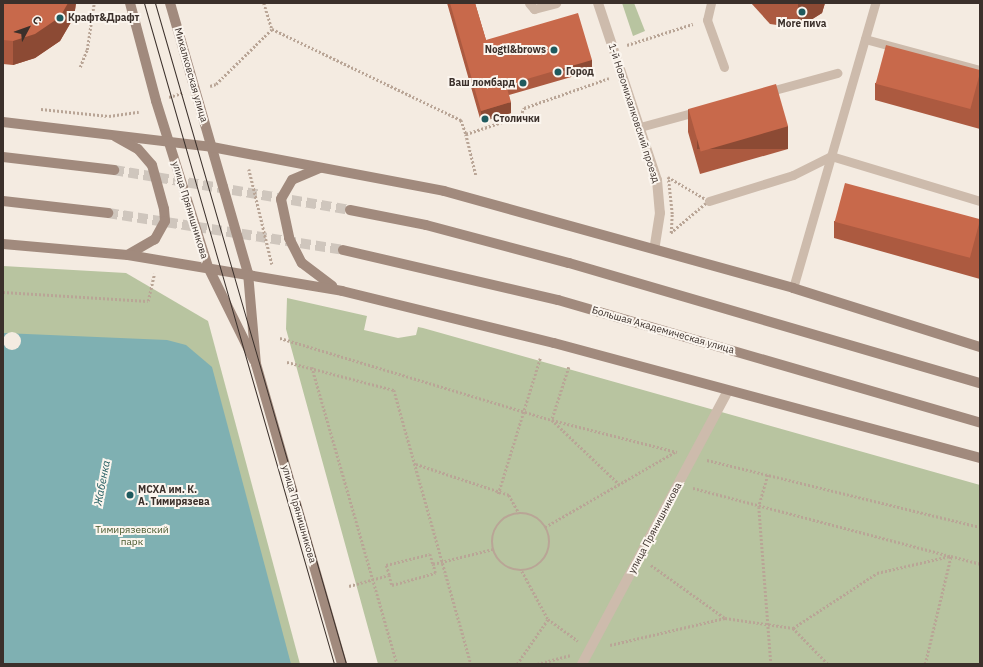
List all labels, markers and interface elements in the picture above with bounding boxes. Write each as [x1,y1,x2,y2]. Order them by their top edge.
marker: More пиva [797,7,807,17]
north arrow [8,8,48,48]
place label: Крафт&Драфт [68,12,139,24]
text: С [29,13,45,27]
marker: Крафт&Драфт [55,13,65,23]
place label: More пиva [778,18,826,30]
street label: Михалковская улица [172,26,210,124]
street label: 1-й Новомихалковский проезд [606,42,662,184]
place label: Nogti&brows [485,44,546,56]
marker: Nogti&brows [549,45,559,55]
place label: Город [566,66,594,78]
marker: Город [553,67,563,77]
place label: Ваш ломбард [449,77,515,89]
marker: Ваш ломбард [518,78,528,88]
place label: Столички [493,113,540,125]
marker: Столички [480,114,490,124]
street label: улица Прянишникова [169,160,211,260]
street label: Большая Академическая улица [590,304,736,356]
water label: Жабенка [91,459,113,507]
street label: улица Прянишникова [279,464,319,564]
street label: улица Прянишникова [626,480,684,576]
place label: МСХА им. К. А. Тимирязева [138,483,210,506]
marker: МСХА им. К. А. Тимирязева [125,490,135,500]
park label: Тимирязевский парк [95,523,169,546]

